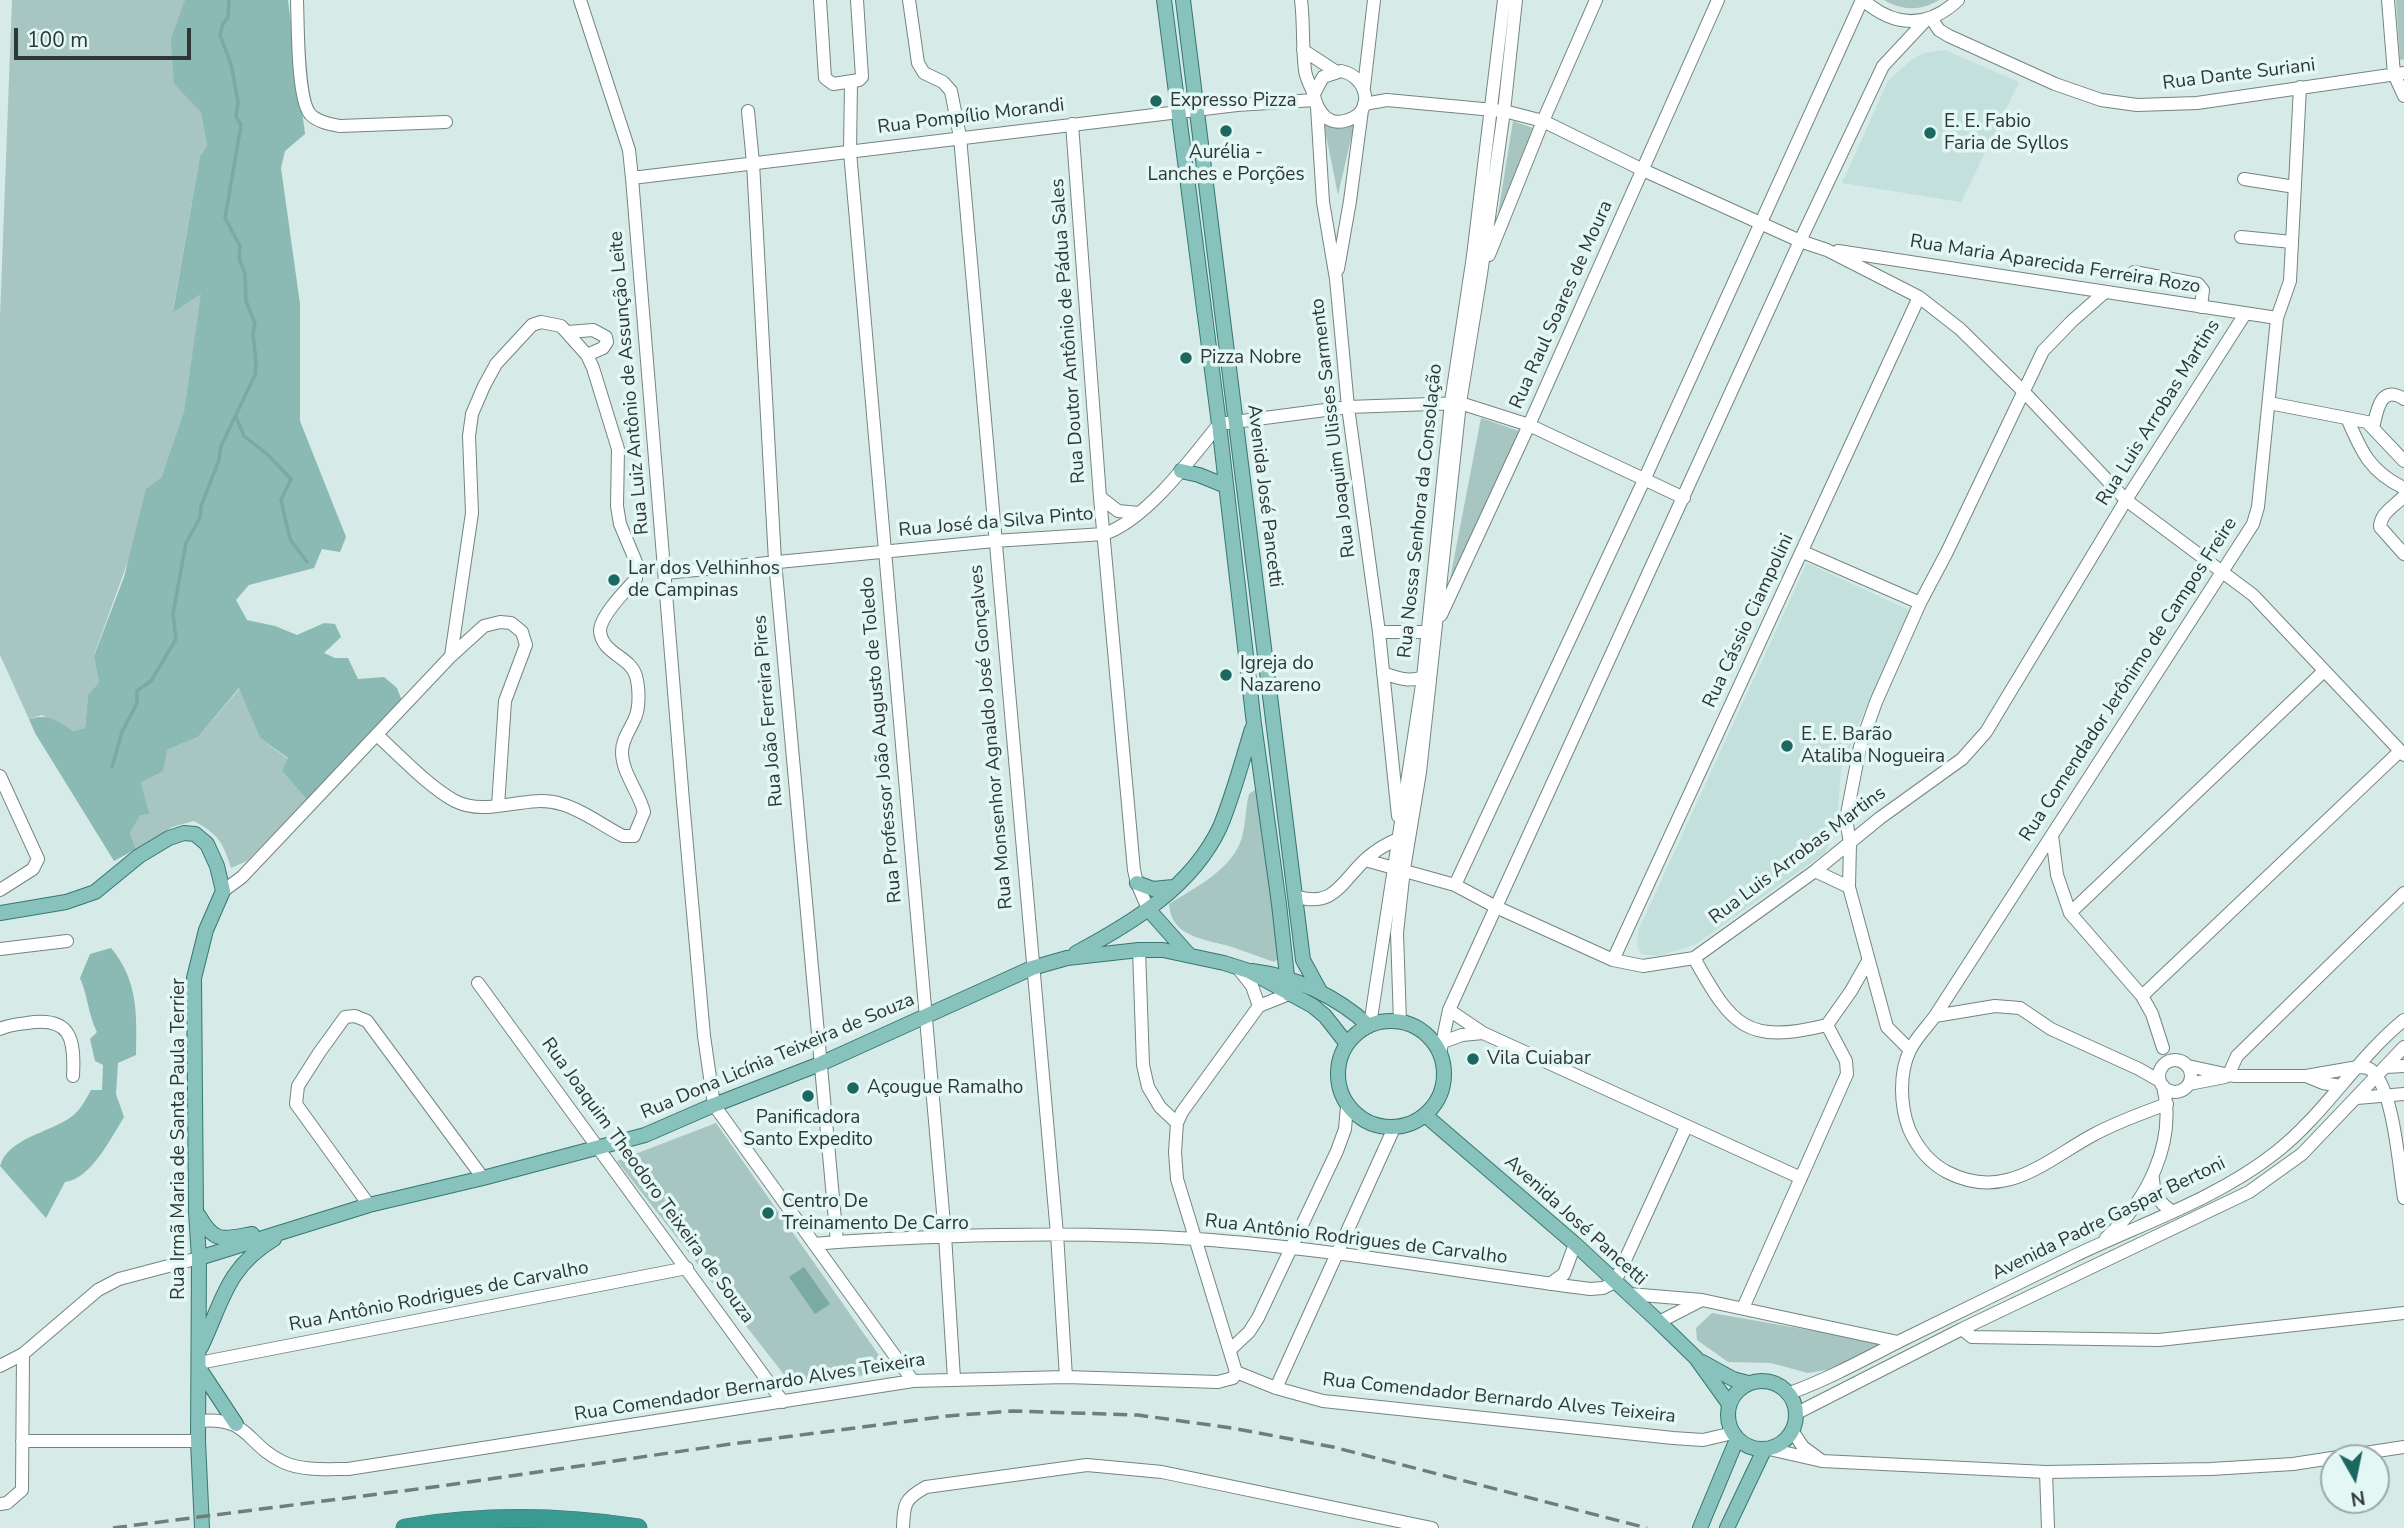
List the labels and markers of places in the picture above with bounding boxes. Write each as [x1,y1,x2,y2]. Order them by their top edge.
place label: Expresso Pizza [1170,90,1297,112]
marker: Expresso Pizza [1148,93,1164,109]
place label: E. E. Fabio Faria de Syllos [1944,111,2069,155]
marker: Aurélia - Lanches e Porções [1218,123,1234,139]
marker: E. E. Fabio Faria de Syllos [1922,125,1938,141]
place label: Aurélia - Lanches e Porções [1147,142,1305,186]
place label: Pizza Nobre [1200,347,1301,369]
marker: Pizza Nobre [1178,350,1194,366]
place label: Lar dos Velhinhos de Campinas [628,558,780,602]
marker: Lar dos Velhinhos de Campinas [606,572,622,588]
place label: Igreja do Nazareno [1240,653,1321,697]
marker: Igreja do Nazareno [1218,667,1234,683]
place label: E. E. Barão Ataliba Nogueira [1801,724,1945,768]
marker: E. E. Barão Ataliba Nogueira [1779,738,1795,754]
place label: Vila Cuiabar [1487,1048,1591,1070]
marker: Vila Cuiabar [1465,1051,1481,1067]
place label: Açougue Ramalho [867,1077,1023,1099]
marker: Açougue Ramalho [845,1080,861,1096]
marker: Panificadora Santo Expedito [800,1088,816,1104]
place label: Panificadora Santo Expedito [743,1107,873,1151]
place label: Centro De Treinamento De Carro [782,1191,969,1235]
marker: Centro De Treinamento De Carro [760,1205,776,1221]

